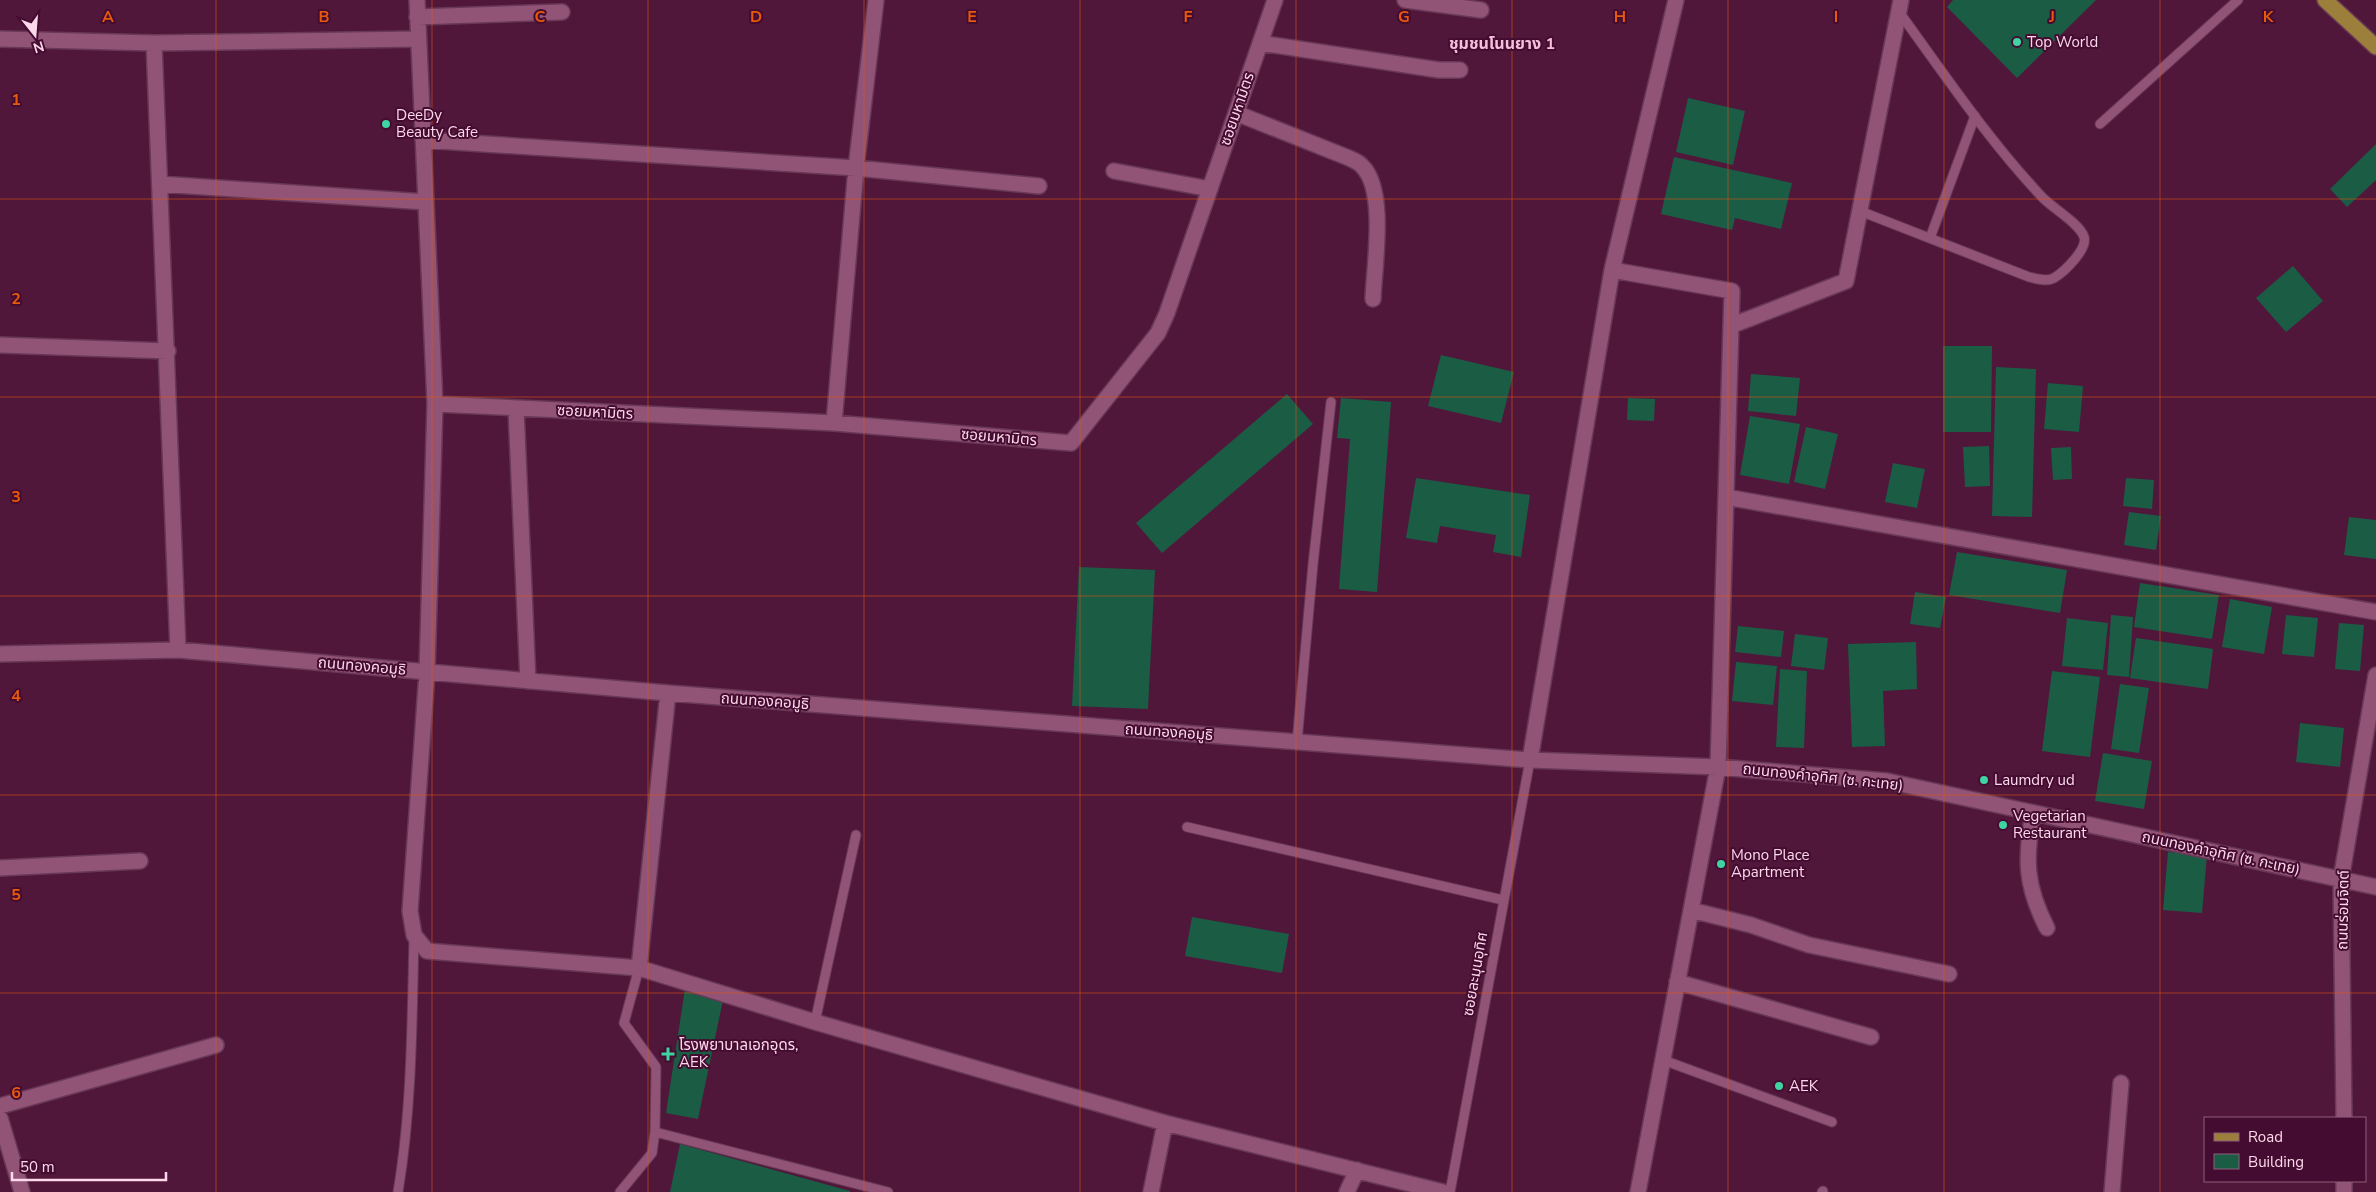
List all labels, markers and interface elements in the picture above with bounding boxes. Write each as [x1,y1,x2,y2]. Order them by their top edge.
text: A [102,6,114,28]
text: B [318,6,330,28]
text: C [535,6,546,28]
text: D [750,6,762,28]
text: E [967,6,977,28]
text: F [1184,6,1193,28]
text: G [1398,6,1410,28]
text: H [1614,6,1626,28]
text: I [1834,6,1838,28]
text: J [2048,6,2055,28]
text: K [2263,6,2275,28]
north arrow [10,10,60,60]
place label: Top World [2027,32,2098,52]
district label: ชุมชนโนนยาง 1 [1449,33,1555,55]
text: N [31,36,46,58]
marker: Top World [2011,36,2023,48]
street label: ซอยมหามิตร [1215,70,1259,148]
text: 1 [11,89,21,111]
place label: DeeDy Beauty Cafe [396,105,478,142]
marker: DeeDy Beauty Cafe [380,118,392,130]
text: 2 [11,288,21,310]
street label: ซอยมหามิตร [557,400,633,424]
street label: ซอยมหามิตร [960,424,1038,450]
text: 3 [11,486,21,508]
street label: ถนนทองคอมูธิ [317,652,407,680]
text: 4 [11,685,21,707]
street label: ถนนทองคอมูธิ [720,688,810,714]
street label: ถนนทองคอมูธิ [1124,719,1214,745]
street label: ถนนทองคำอุทิศ (ซ. กะเทย) [1742,759,1904,795]
place label: Laumdry ud [1994,770,2075,790]
marker: Laumdry ud [1978,774,1990,786]
place label: Vegetarian Restaurant [2012,806,2087,843]
marker: Vegetarian Restaurant [1997,819,2009,831]
street label: ถนนทองคำอุทิศ (ซ. กะเทย) [2140,826,2302,880]
place label: Mono Place Apartment [1731,845,1810,882]
marker: Mono Place Apartment [1715,858,1727,870]
street label: ถนนร่อมจิตต์ [2332,870,2354,950]
text: 5 [11,884,21,906]
street label: ซอยละมุนอุทิศ [1458,930,1492,1018]
place label: โรงพยาบาลเอกอุดร, AEK [679,1035,798,1072]
marker: โรงพยาบาลเอกอุดร, AEK [661,1047,675,1061]
place label: AEK [1789,1076,1819,1096]
marker: AEK [1773,1080,1785,1092]
text: 6 [11,1082,21,1104]
legend [2204,1117,2366,1182]
text: Road [2248,1127,2283,1147]
scale bar [12,1150,166,1182]
text: Building [2248,1152,2304,1172]
text: 50 m [20,1157,55,1177]

